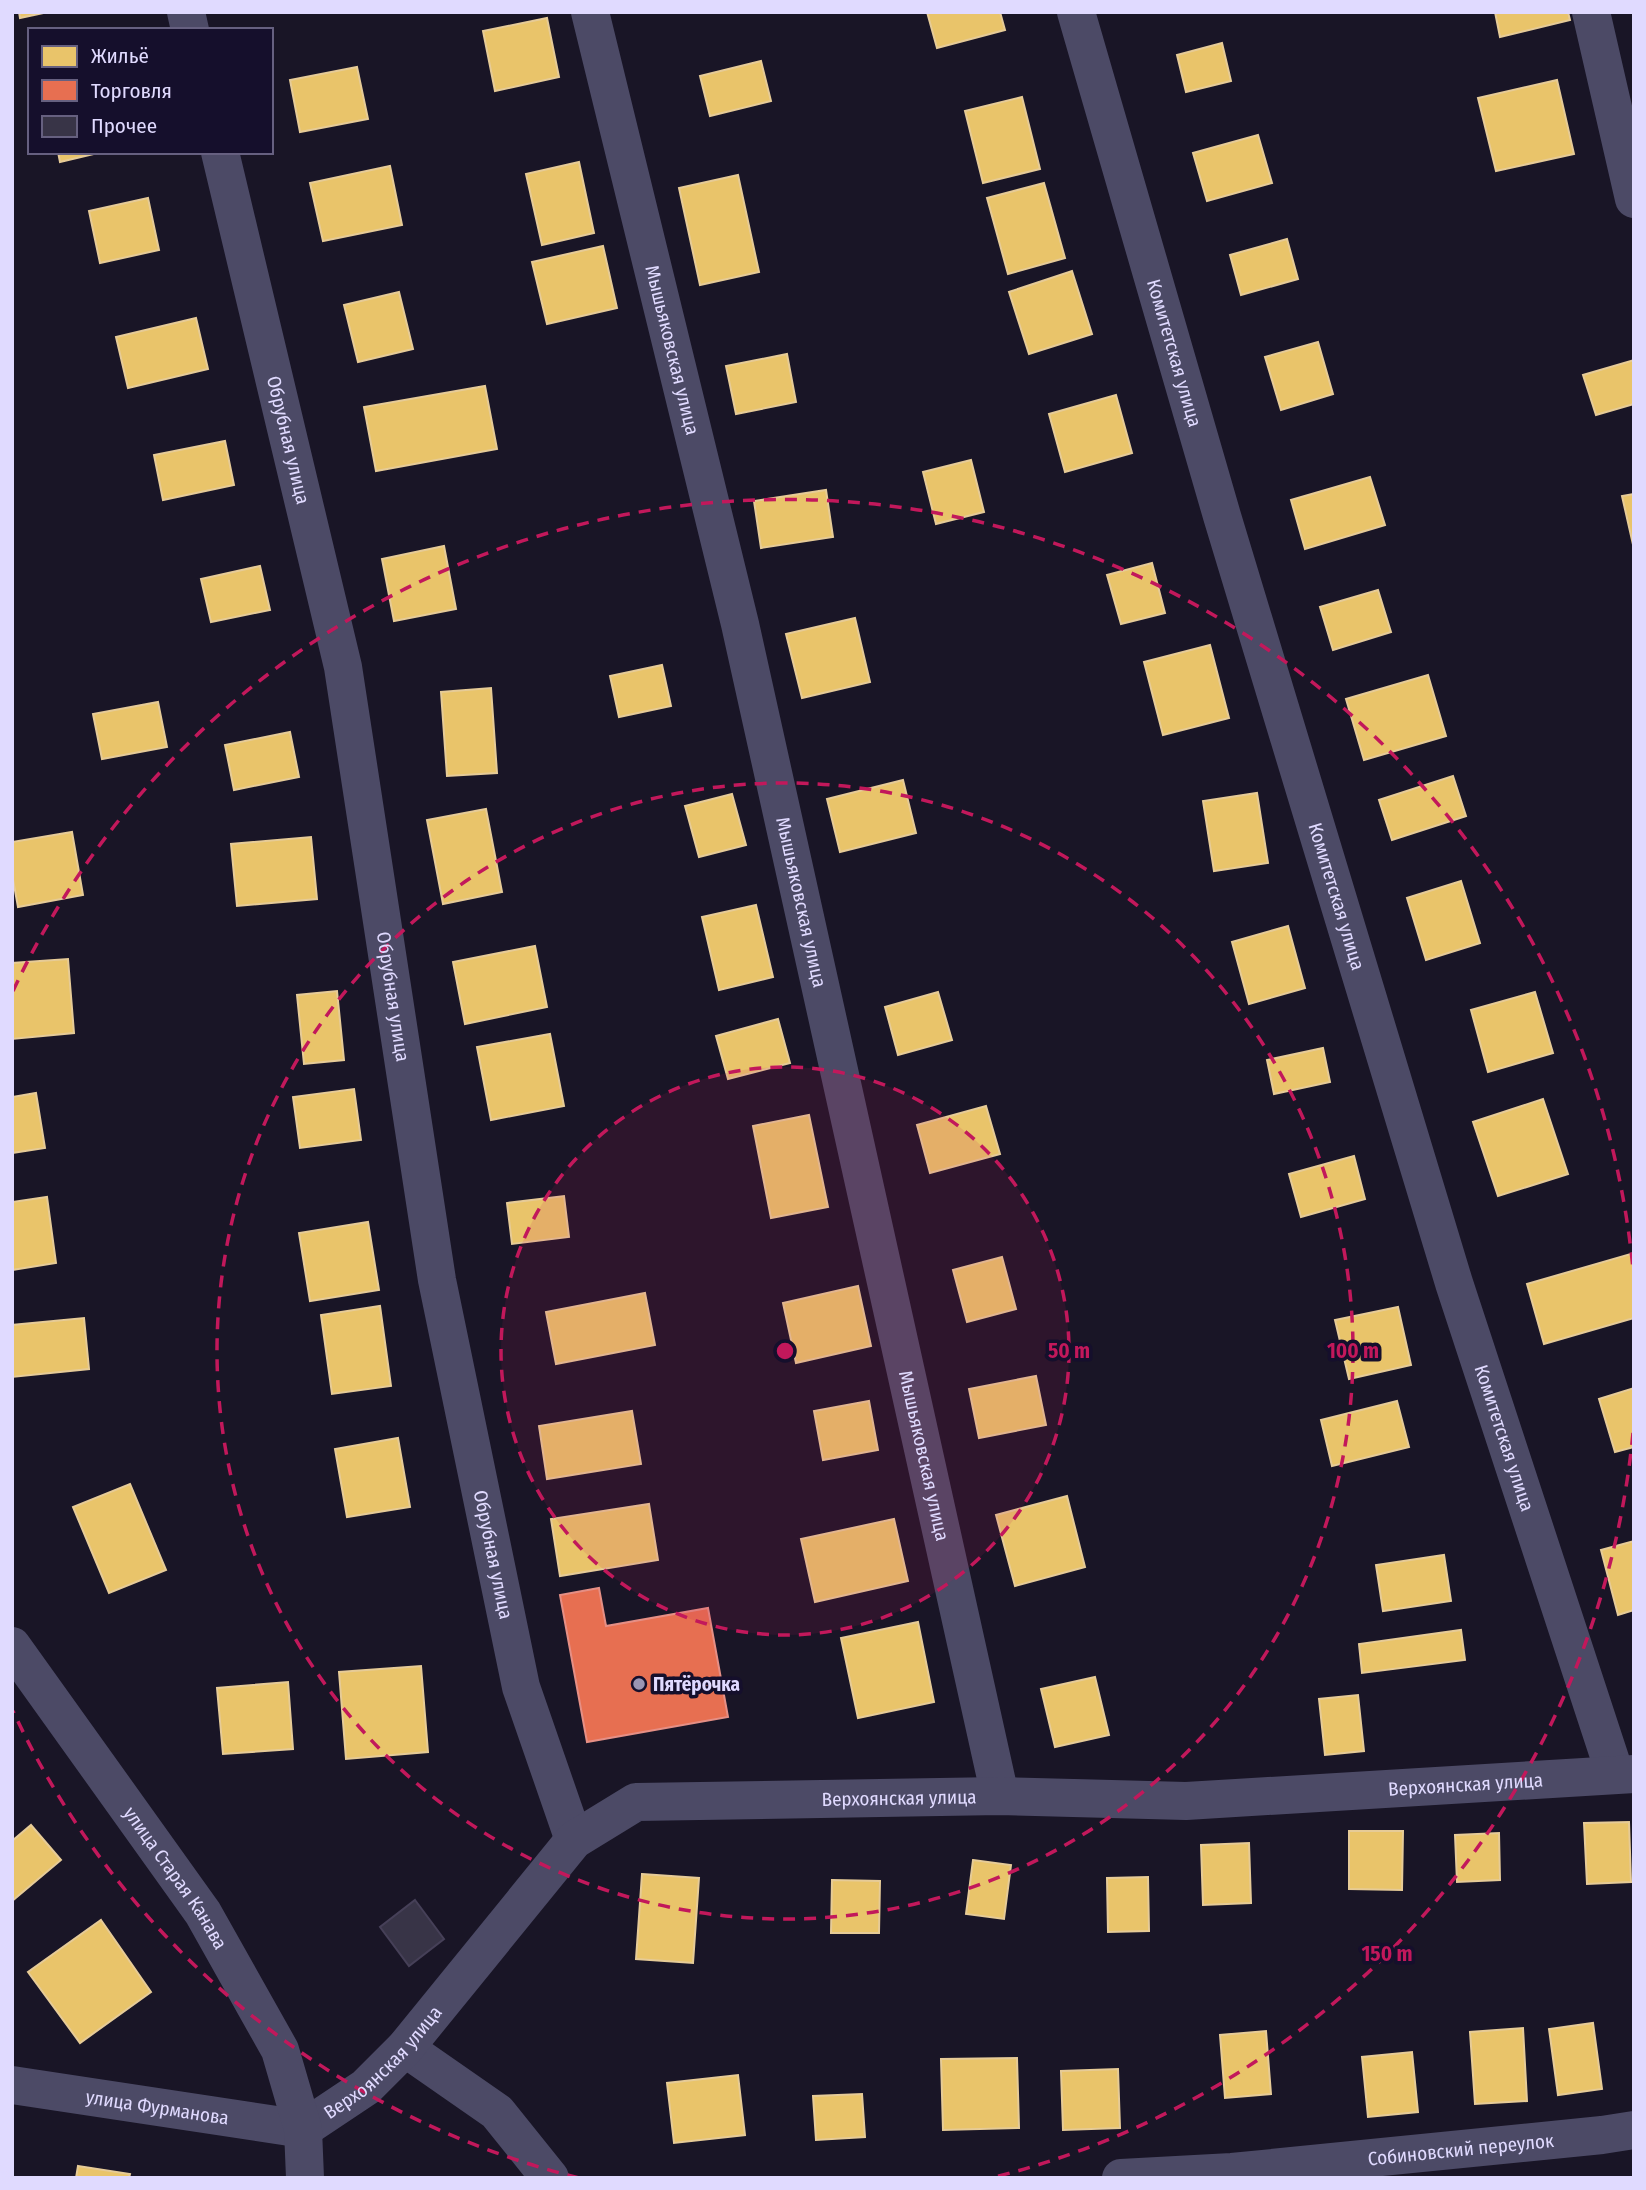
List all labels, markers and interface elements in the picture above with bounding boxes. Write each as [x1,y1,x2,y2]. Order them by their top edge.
legend [28,28,273,154]
text: Жильё [91,43,149,69]
text: Торговля [91,78,172,104]
text: Прочее [91,113,157,139]
street label: Мышьяковская улица [641,263,705,437]
street label: Комитетская улица [1142,276,1207,430]
street label: Обрубная улица [262,373,315,506]
street label: Мышьяковская улица [772,815,832,989]
street label: Комитетская улица [1304,820,1370,973]
street label: Обрубная улица [372,930,415,1063]
text: 50 m [1048,1338,1090,1364]
text: 100 m [1327,1338,1379,1364]
centre of rings [773,1339,797,1363]
street label: Комитетская улица [1470,1362,1539,1514]
street label: Мышьяковская улица [894,1368,955,1543]
street label: Обрубная улица [469,1488,518,1621]
place label: Пятёрочка [653,1673,740,1696]
marker: Пятёрочка [631,1676,647,1692]
street label: Верхоянская улица [1387,1768,1543,1800]
street label: Верхоянская улица [821,1785,977,1810]
street label: улица Старая Канава [119,1802,232,1953]
text: 150 m [1361,1941,1413,1967]
street label: Верхоянская улица [319,2001,446,2123]
street label: улица Фурманова [84,2085,230,2129]
street label: Собиновский переулок [1367,2128,1555,2170]

